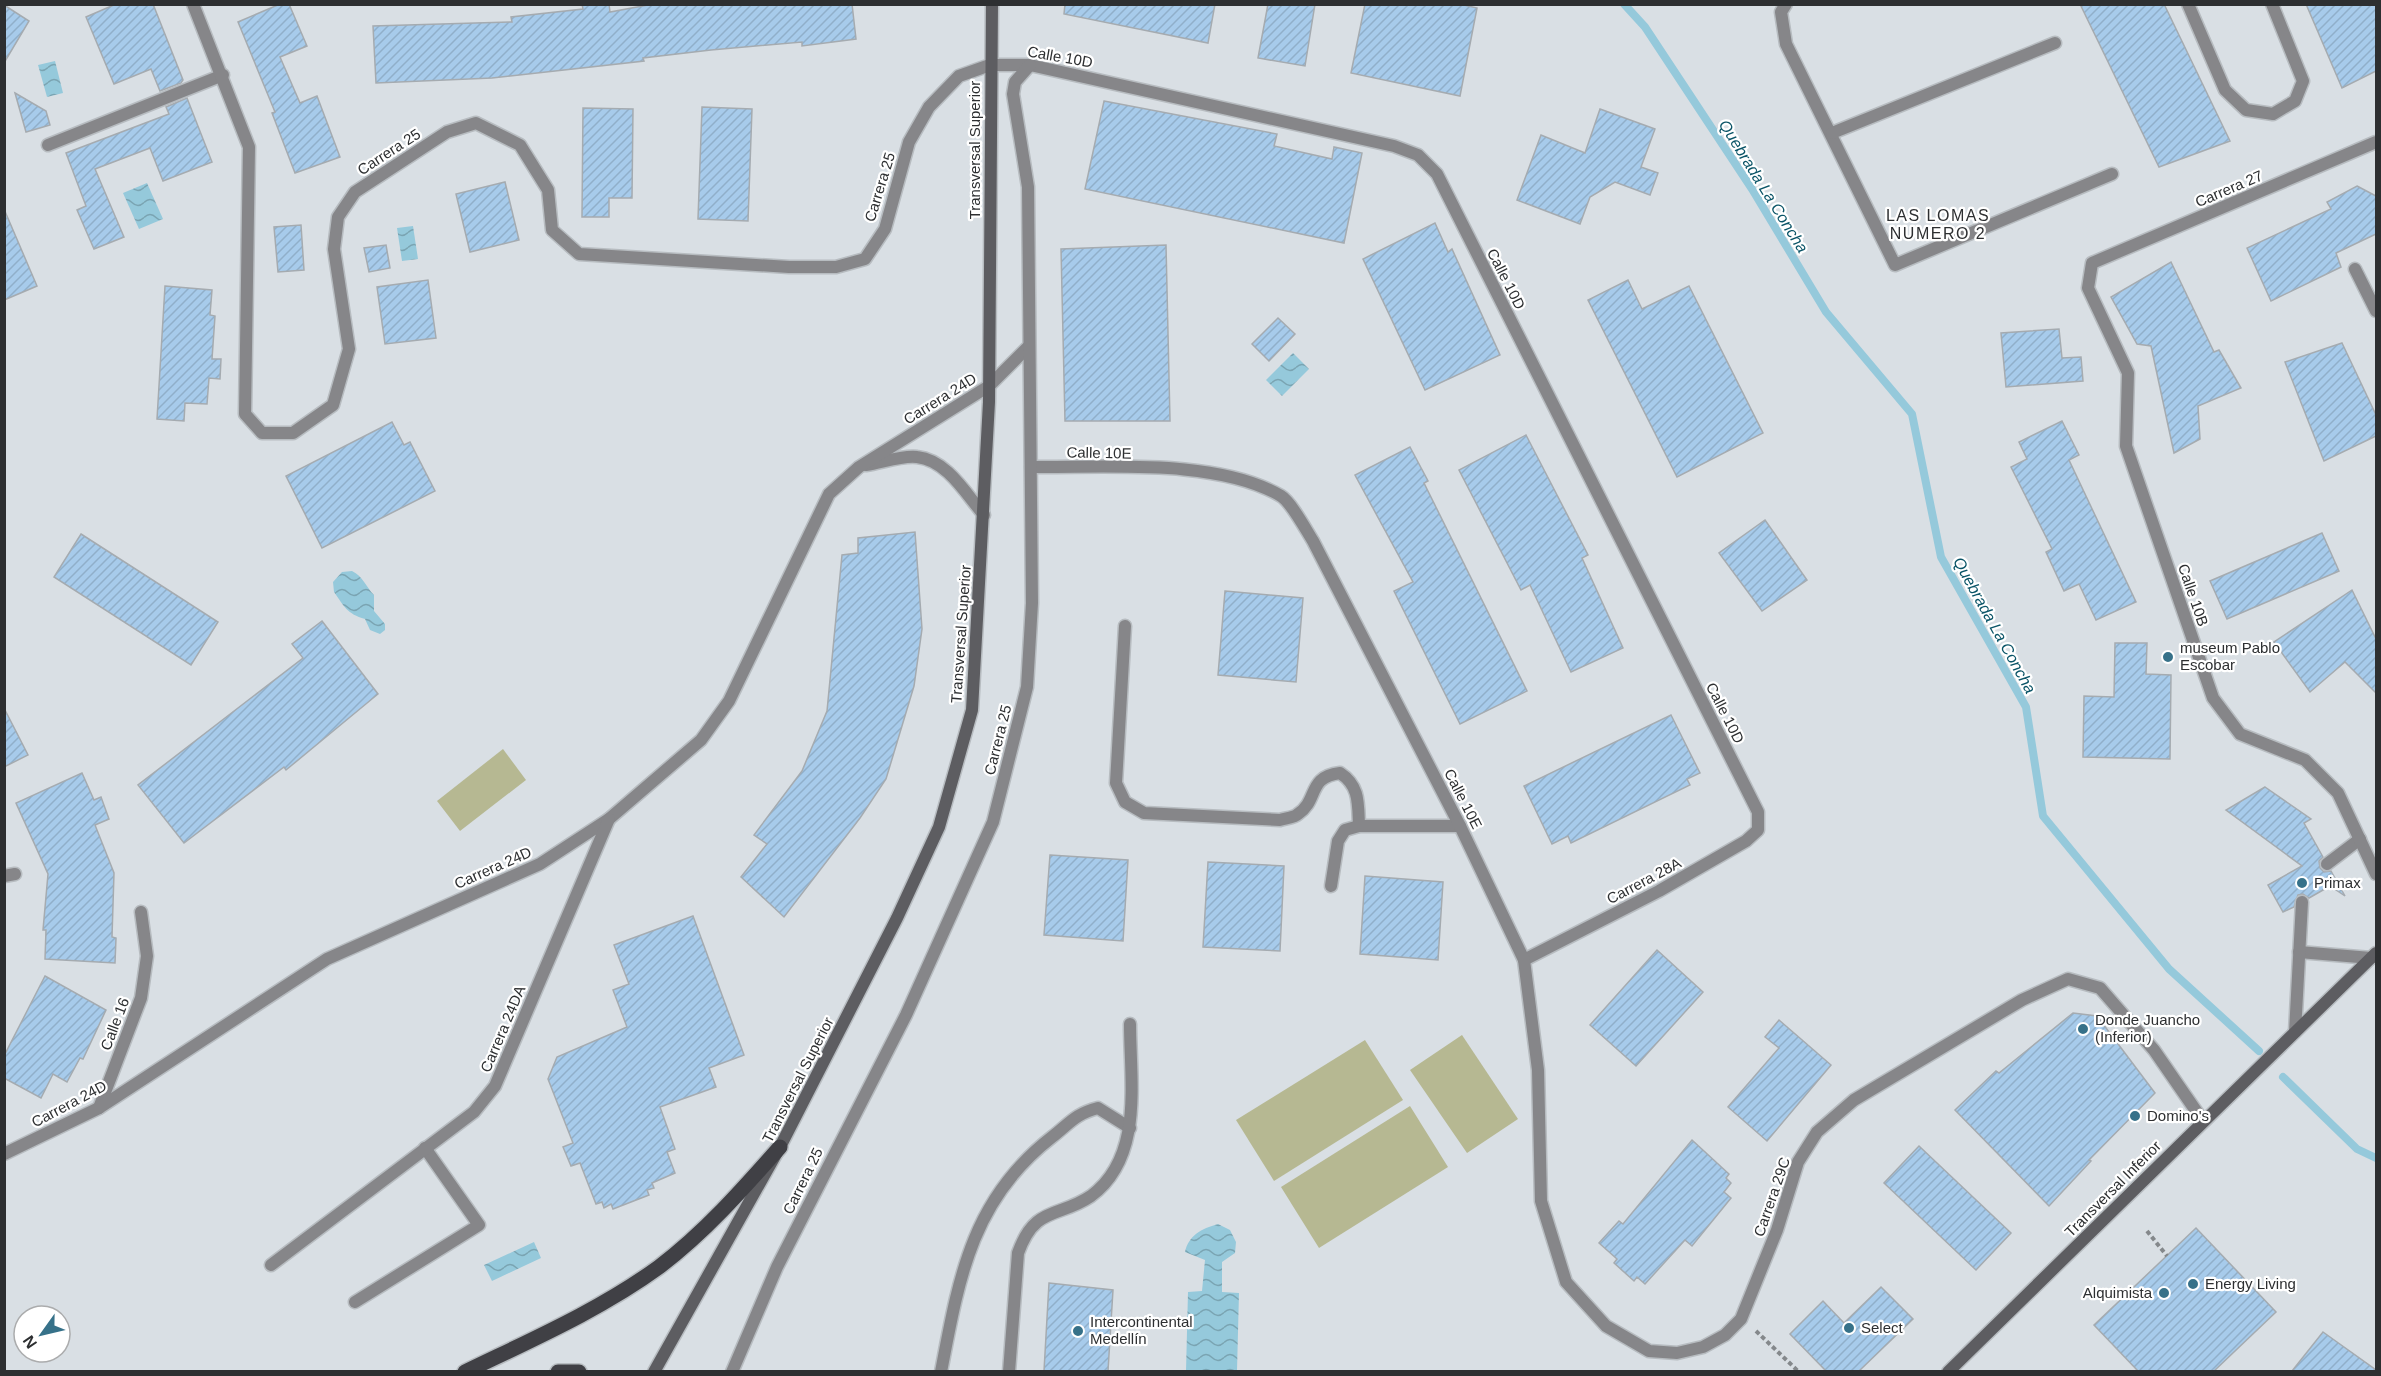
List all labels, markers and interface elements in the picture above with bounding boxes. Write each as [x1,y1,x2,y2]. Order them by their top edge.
street label: Calle 10D [1026,42,1094,71]
street label: Transversal Superior [966,81,983,219]
water label: Quebrada La Concha [1716,117,1811,256]
street label: Carrera 25 [354,125,423,178]
street label: Carrera 25 [861,150,898,224]
street label: Carrera 27 [2192,167,2265,210]
district label: LAS LOMAS NUMERO 2 [1886,207,1990,242]
street label: Calle 10D [1484,246,1529,312]
street label: Carrera 24D [900,369,979,428]
street label: Calle 10E [1066,443,1132,462]
water label: Quebrada La Concha [1950,554,2039,696]
street label: Calle 10B [2175,561,2212,628]
street label: Transversal Superior [947,564,974,704]
place label: museum Pablo Escobar [2180,639,2280,673]
marker: museum Pablo Escobar [2161,650,2175,664]
street label: Calle 10D [1703,680,1748,746]
street label: Carrera 25 [981,703,1014,777]
street label: Calle 10E [1441,766,1486,832]
street label: Carrera 24D [452,843,534,892]
street label: Carrera 28A [1604,854,1684,907]
place label: Primax [2314,874,2361,891]
marker: Primax [2295,876,2309,890]
street label: Carrera 24DA [477,983,528,1075]
street label: Calle 16 [97,995,132,1053]
place label: Donde Juancho (Inferior) [2095,1011,2200,1045]
street label: Transversal Superior [759,1014,837,1145]
marker: Donde Juancho (Inferior) [2076,1022,2090,1036]
street label: Carrera 24D [28,1077,109,1130]
place label: Domino's [2147,1107,2209,1124]
marker: Domino's [2128,1109,2142,1123]
street label: Transversal Inferior [2061,1137,2164,1240]
street label: Carrera 25 [779,1145,826,1217]
street label: Carrera 29C [1750,1155,1793,1239]
place label: Energy Living [2205,1275,2296,1292]
marker: Energy Living [2186,1277,2200,1291]
place label: Alquimista [2083,1284,2153,1301]
marker: Alquimista [2157,1286,2171,1300]
north arrow [12,1304,72,1364]
place label: Intercontinental Medellín [1090,1313,1193,1347]
place label: Select [1861,1319,1904,1336]
marker: Select [1842,1321,1856,1335]
marker: Intercontinental Medellín [1071,1324,1085,1338]
text: N [20,1333,40,1352]

